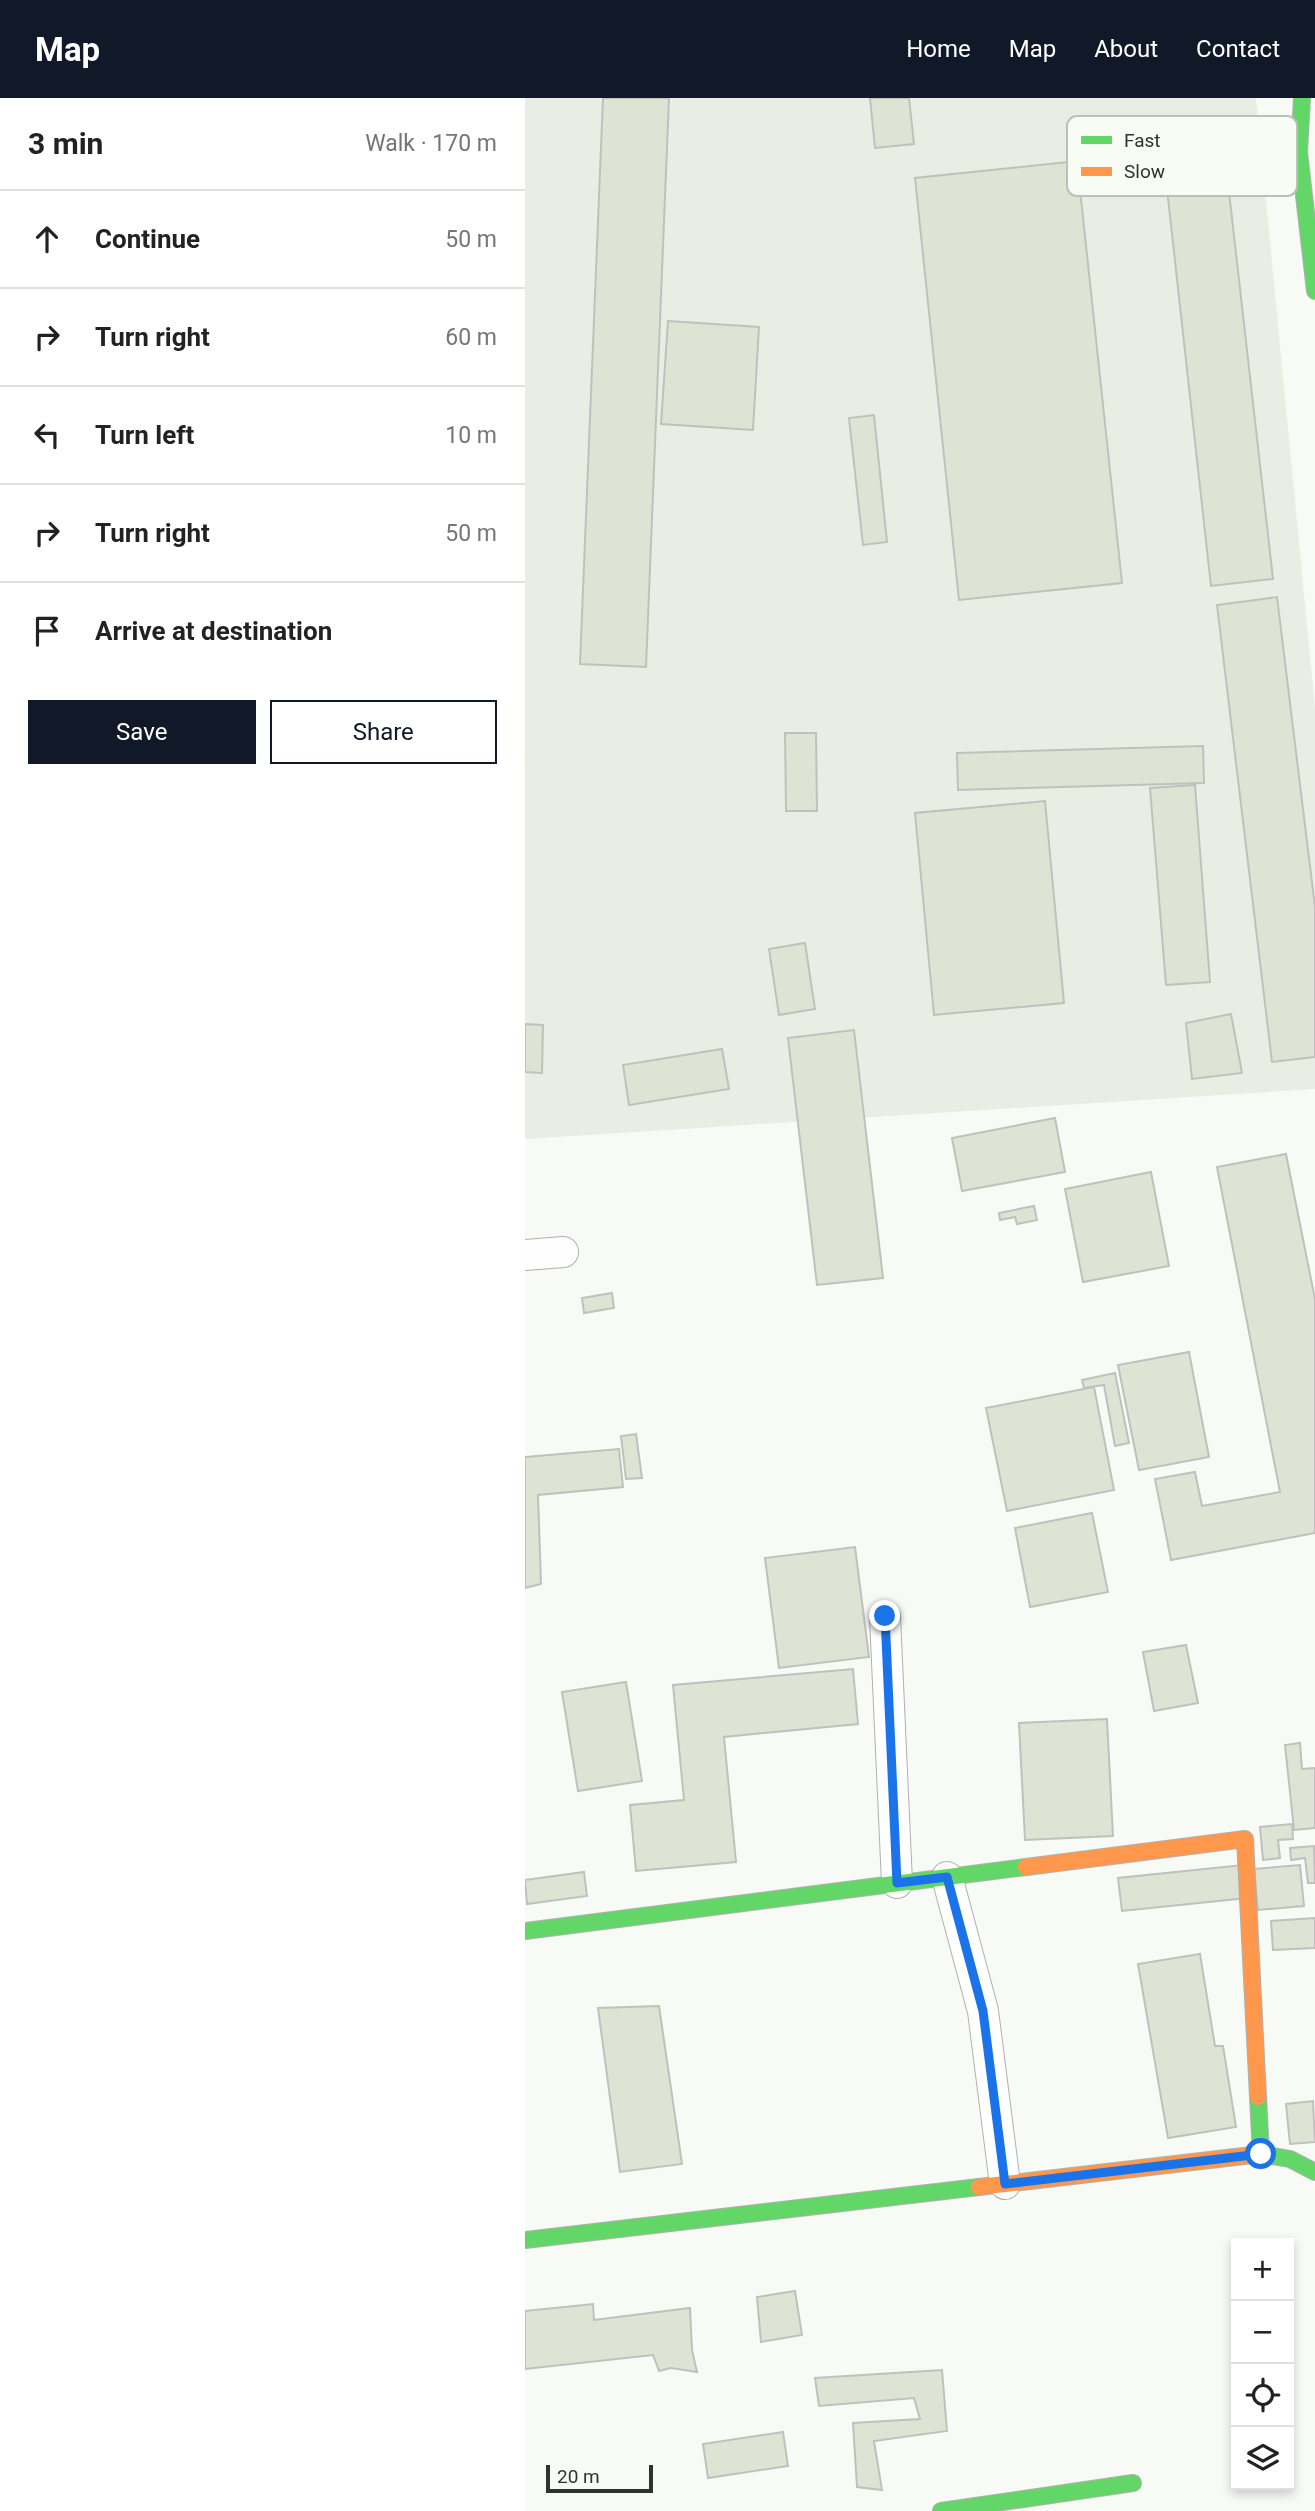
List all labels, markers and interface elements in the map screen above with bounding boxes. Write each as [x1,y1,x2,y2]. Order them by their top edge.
text: Map [35,30,100,69]
text: Home [906,35,971,63]
text: Map [1009,35,1056,63]
text: About [1094,35,1158,63]
text: Contact [1196,35,1280,63]
legend [1067,116,1297,196]
text: 3 min [28,126,103,161]
text: Fast [1124,129,1161,152]
text: Walk · 170 m [365,130,497,157]
text: Slow [1124,160,1165,183]
icon: ahead [28,220,66,258]
text: Continue [95,224,200,254]
text: 50 m [445,226,497,253]
icon: right [28,318,66,356]
text: Turn right [95,322,210,352]
text: 60 m [445,324,497,351]
icon: left [28,416,66,454]
text: Turn left [95,420,194,450]
text: 10 m [445,422,497,449]
icon: right [28,514,66,552]
text: Turn right [95,518,210,548]
text: 50 m [445,520,497,547]
icon: arrive [28,612,66,650]
text: Arrive at destination [95,616,332,646]
button: Save [28,700,256,764]
button: Share [270,700,497,764]
route end [869,1600,900,1631]
route start [1245,2138,1276,2169]
map controls [1231,2238,1294,2490]
button: + [1231,2238,1294,2301]
button: − [1231,2301,1294,2364]
button: locate [1231,2364,1294,2427]
button: layers [1231,2427,1294,2490]
scale bar [546,2462,653,2494]
text: 20 m [557,2465,600,2488]

